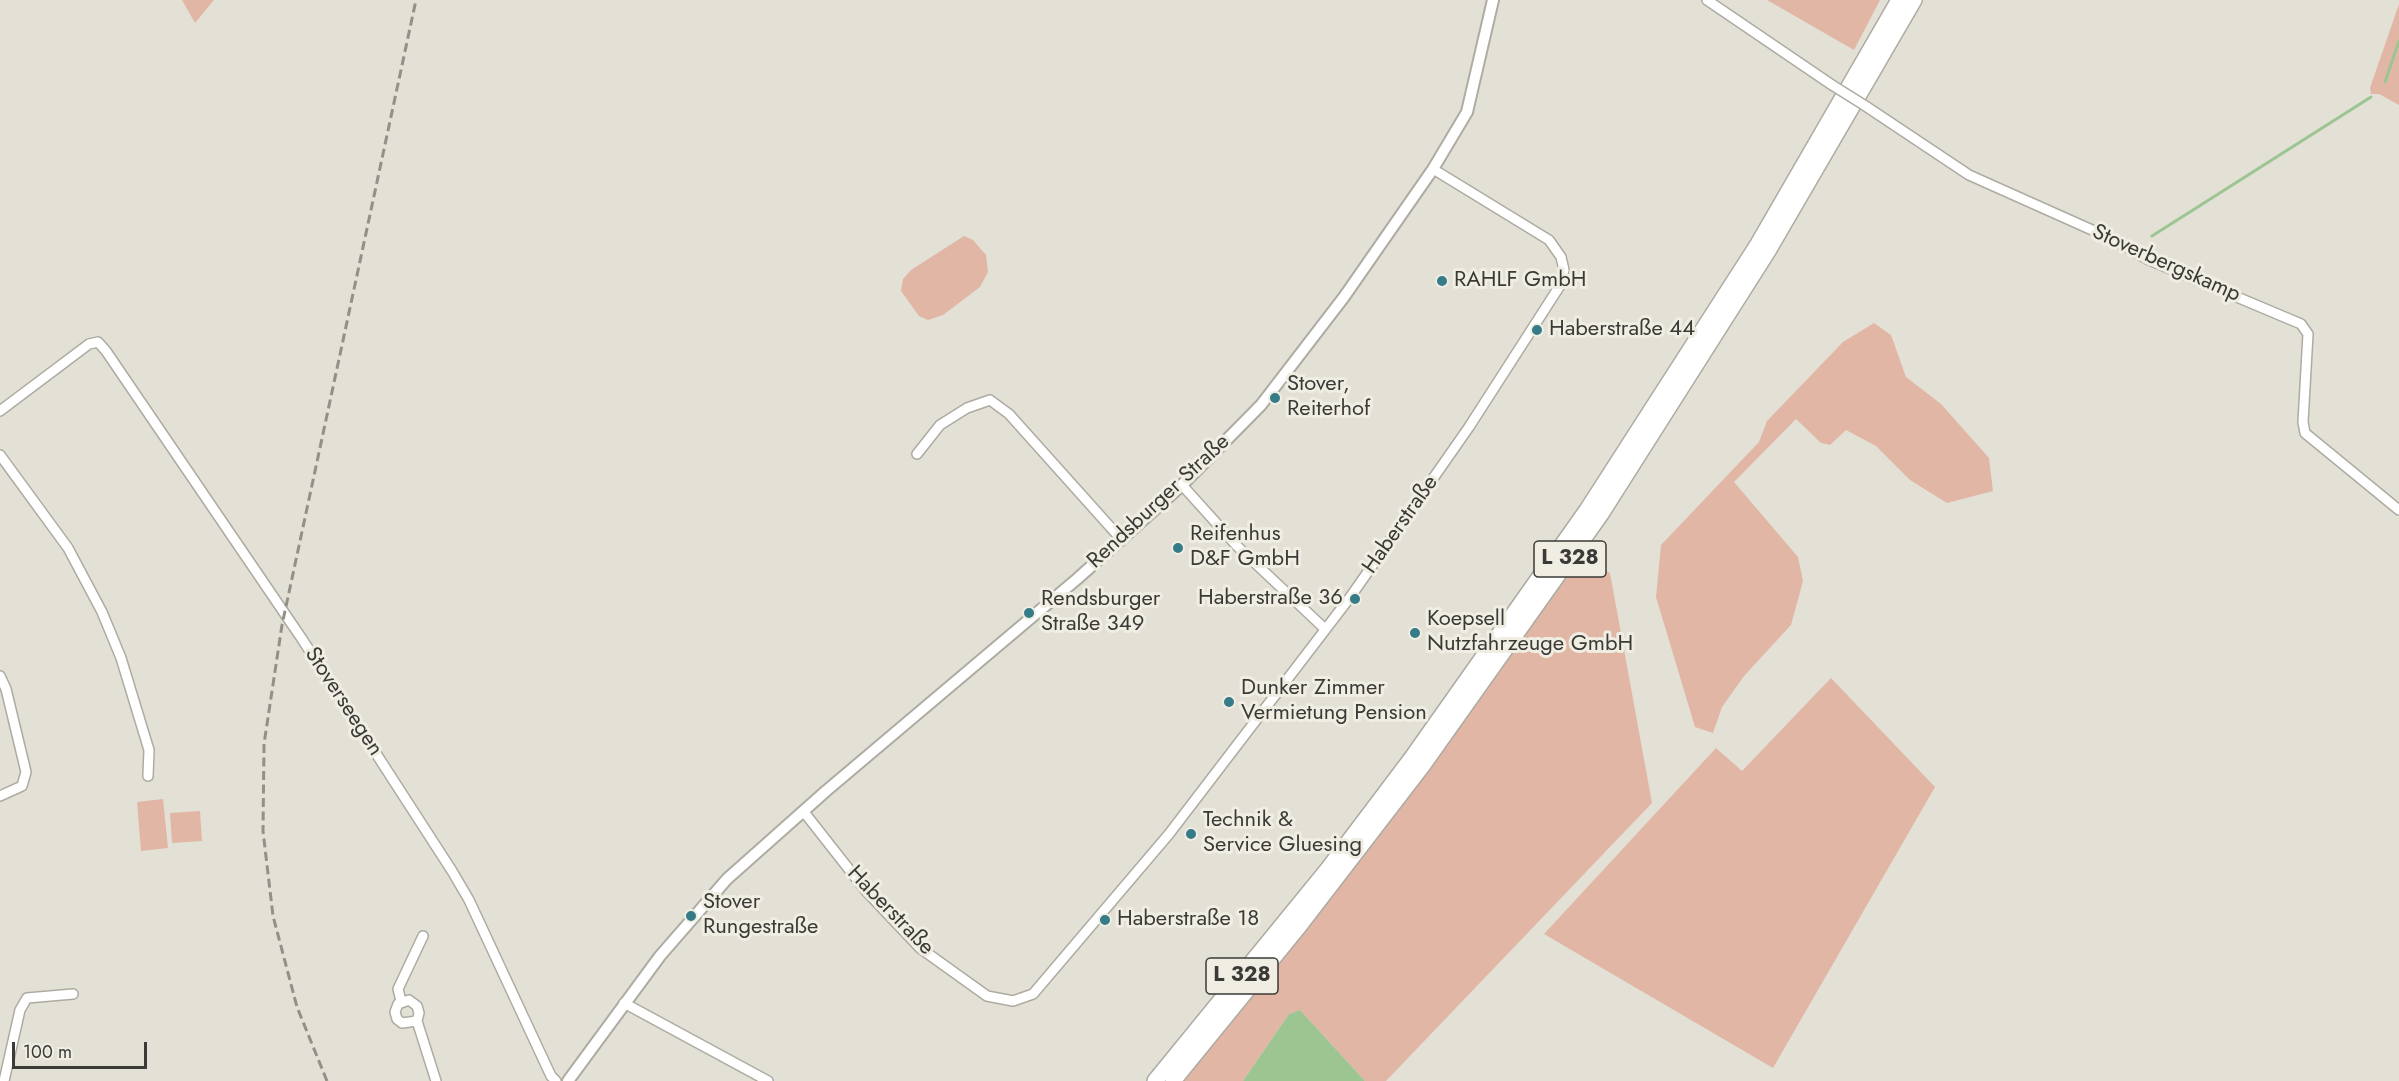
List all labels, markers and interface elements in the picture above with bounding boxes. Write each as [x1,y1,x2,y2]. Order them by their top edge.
street label: Stoverbergskamp [2088,219,2244,309]
place label: RAHLF GmbH [1454,268,1587,294]
marker: RAHLF GmbH [1435,274,1449,288]
place label: Haberstraße 44 [1549,317,1695,343]
marker: Haberstraße 44 [1530,323,1544,337]
place label: Stover, Reiterhof [1287,372,1370,424]
marker: Stover, Reiterhof [1268,391,1282,405]
street label: Rendsburger Straße [1082,429,1236,575]
street label: Haberstraße [1358,471,1444,579]
place label: Reifenhus D&F GmbH [1190,522,1300,574]
marker: Reifenhus D&F GmbH [1171,541,1185,555]
road number: L 328 [1534,541,1606,577]
place label: Haberstraße 36 [1198,586,1343,612]
place label: Rendsburger Straße 349 [1041,587,1160,638]
marker: Haberstraße 36 [1348,592,1362,606]
marker: Rendsburger Straße 349 [1022,606,1036,620]
place label: Koepsell Nutzfahrzeuge GmbH [1427,607,1633,658]
marker: Koepsell Nutzfahrzeuge GmbH [1408,626,1422,640]
street label: Stoverseegen [298,643,388,761]
place label: Dunker Zimmer Vermietung Pension [1241,676,1427,728]
marker: Dunker Zimmer Vermietung Pension [1222,695,1236,709]
place label: Technik & Service Gluesing [1203,808,1362,860]
marker: Technik & Service Gluesing [1184,827,1198,841]
street label: Haberstraße [841,861,939,961]
place label: Stover Rungestraße [703,890,818,942]
place label: Haberstraße 18 [1117,907,1259,933]
marker: Stover Rungestraße [684,909,698,923]
marker: Haberstraße 18 [1098,913,1112,927]
road number: L 328 [1206,958,1278,994]
scale bar [15,1030,150,1068]
text: 100 m [23,1039,72,1065]

